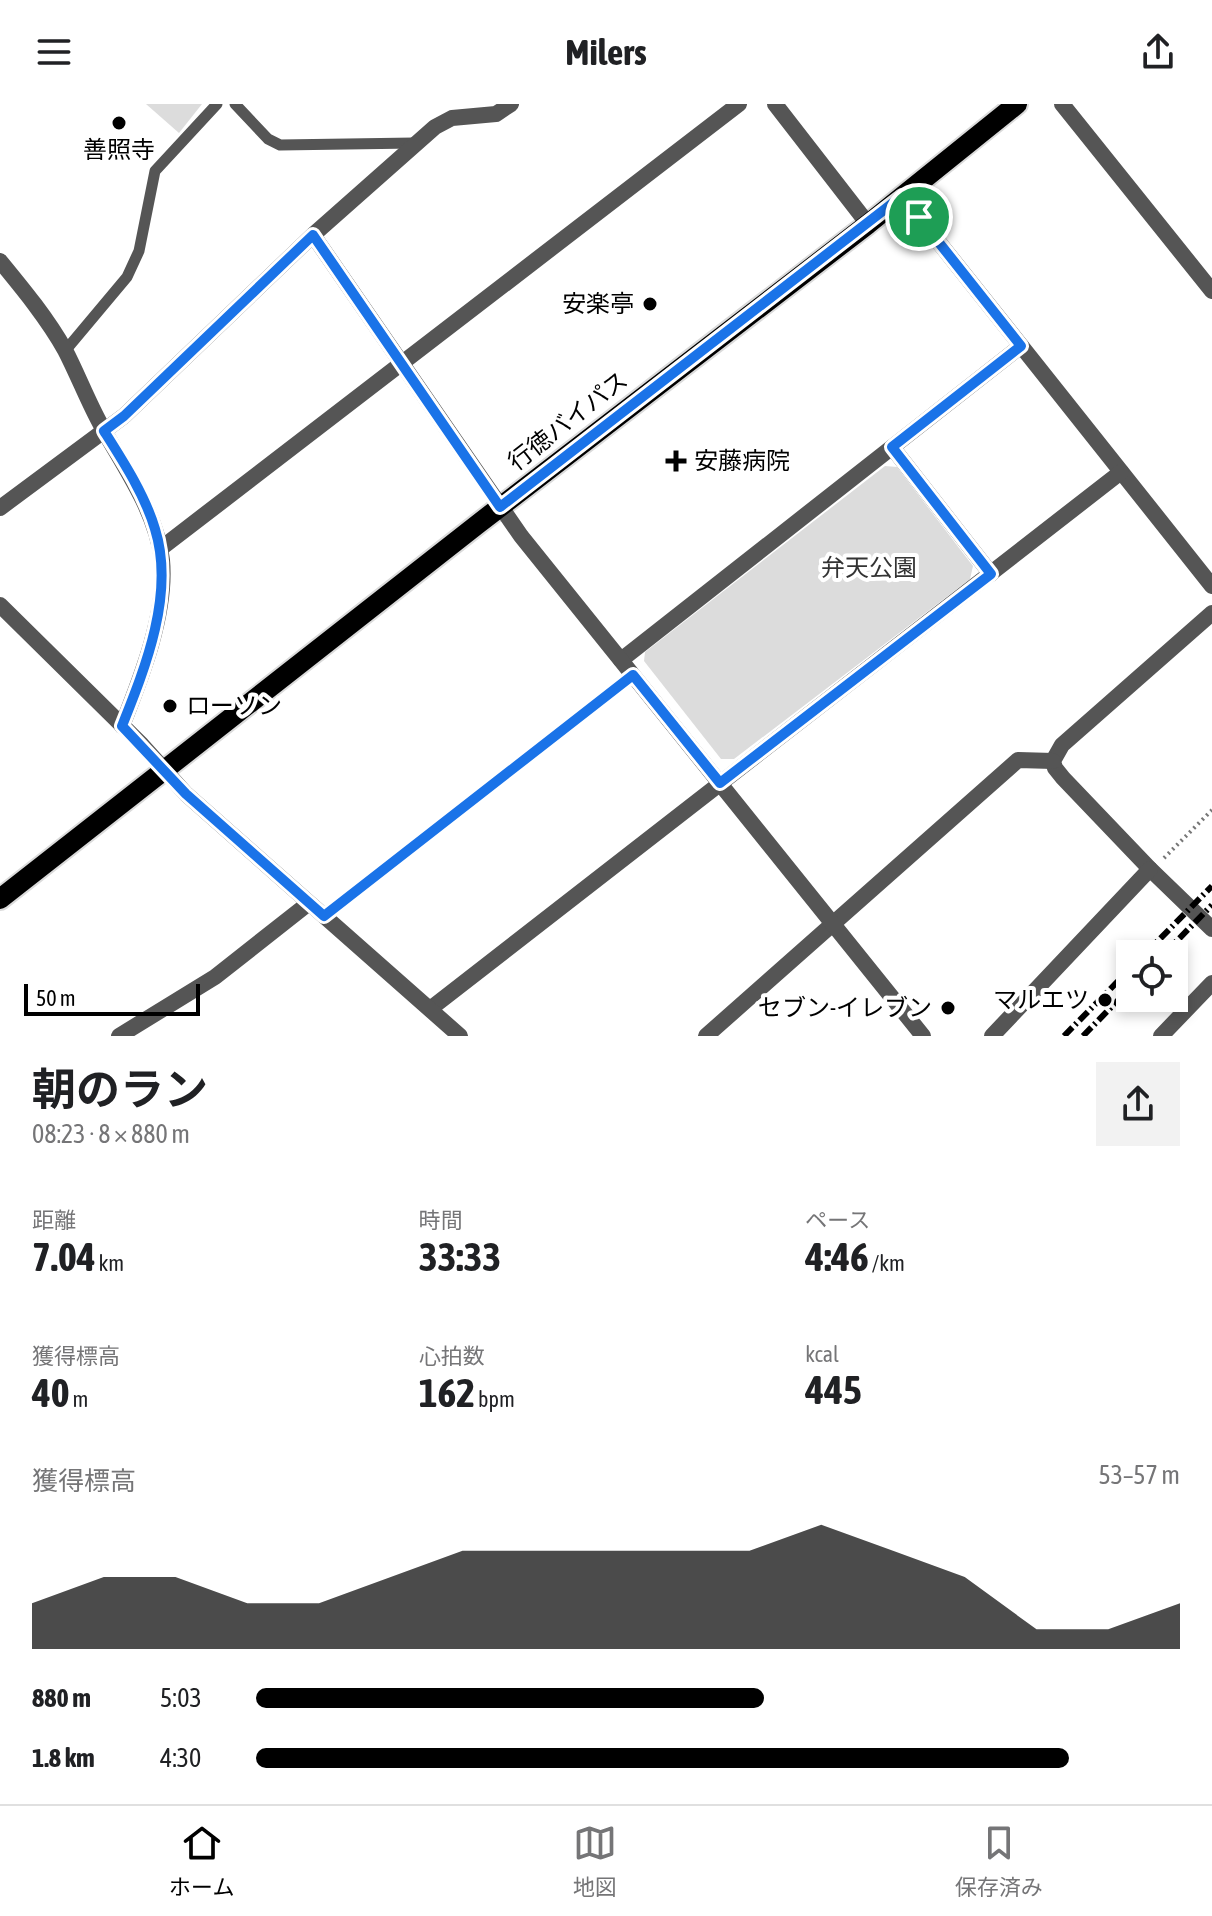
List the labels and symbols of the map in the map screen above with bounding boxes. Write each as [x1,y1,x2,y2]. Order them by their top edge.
marker: 善照寺 [110,114,128,132]
place label: 善照寺 [83,136,155,163]
pin [885,183,953,251]
place label: 安楽亭 [562,290,634,317]
marker: 安楽亭 [641,295,659,313]
street label: 行徳バイパス [503,366,633,475]
place label: 安藤病院 [694,447,790,474]
marker: 安藤病院 [665,450,687,472]
park label: 弁天公園 [821,554,917,581]
place label: ローソン [186,692,282,719]
marker: ローソン [161,697,179,715]
scale bar [24,980,200,1016]
place label: マルエツ [993,986,1089,1013]
marker: マルエツ [1096,991,1114,1009]
place label: セブン-イレブン [758,994,932,1021]
marker: セブン-イレブン [939,999,957,1017]

